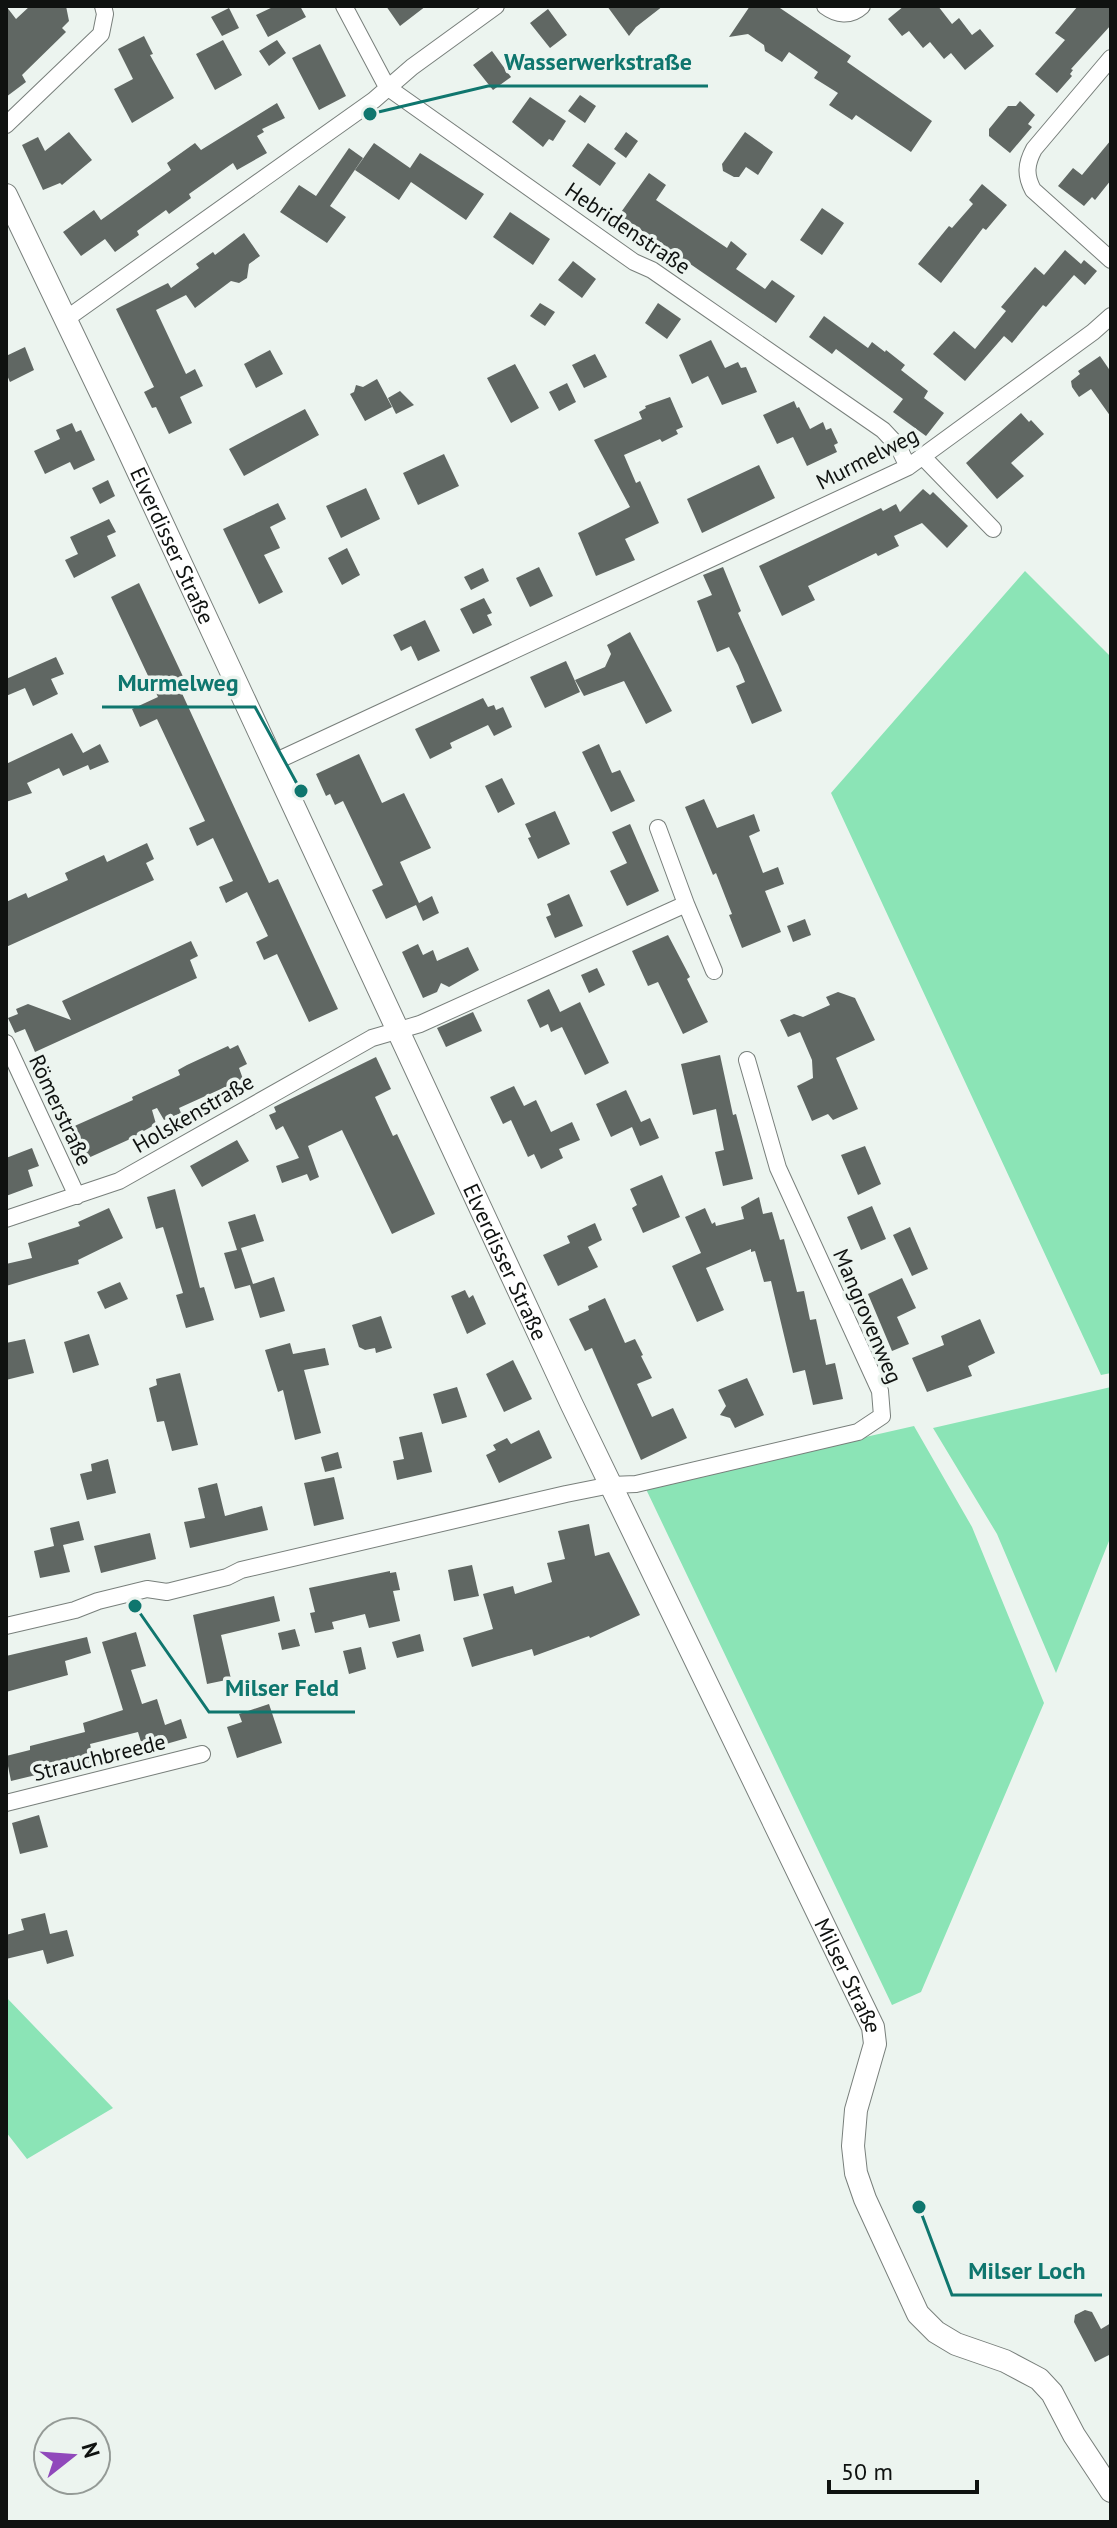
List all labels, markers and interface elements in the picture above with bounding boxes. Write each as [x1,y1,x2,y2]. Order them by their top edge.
callout: Wasserwerkstraße [488,38,708,86]
text: Wasserwerkstraße [504,46,692,77]
street label: Hebridenstraße [560,176,696,280]
street label: Murmelweg [811,420,923,496]
street label: Elverdisser Straße [124,463,221,628]
callout: Murmelweg [102,659,255,707]
text: Murmelweg [117,667,239,698]
street label: Römerstraße [23,1050,99,1170]
street label: Holskenstraße [128,1067,258,1159]
street label: Elverdisser Straße [457,1179,554,1345]
street label: Mangrovenweg [827,1245,909,1387]
callout: Milser Feld [209,1664,355,1712]
text: Milser Feld [225,1672,339,1703]
street label: Strauchbreede [30,1727,168,1787]
street label: Milser Straße [808,1913,888,2034]
callout: Milser Loch [952,2247,1102,2295]
text: Milser Loch [968,2255,1086,2286]
north arrow [32,2416,112,2496]
text: N [76,2439,107,2461]
scale bar [829,2444,977,2494]
text: 50 m [841,2456,893,2487]

